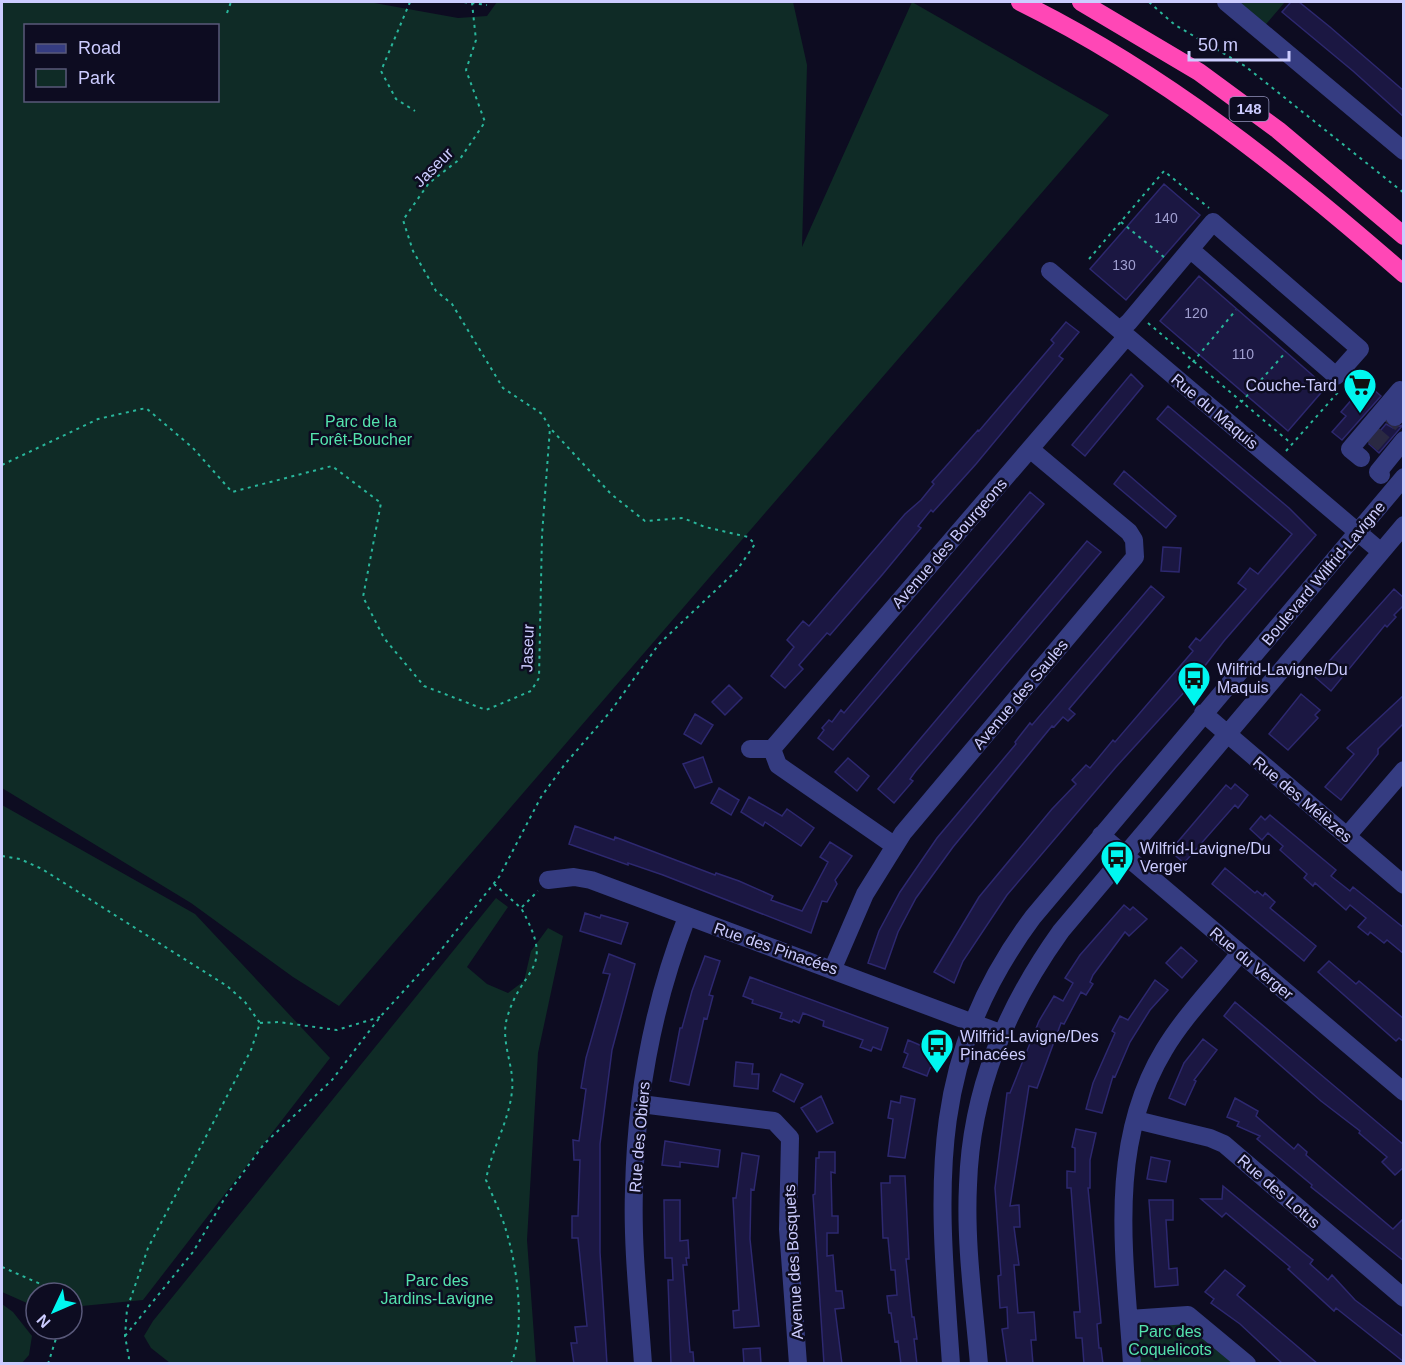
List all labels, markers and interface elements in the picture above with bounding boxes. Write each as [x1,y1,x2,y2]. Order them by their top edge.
legend [24,24,219,102]
scale bar [1189,24,1290,62]
text: 50 m [1198,35,1238,55]
text: Road [78,38,121,58]
text: Park [78,68,116,88]
road number: 148 [1230,97,1268,121]
street label: Jaseur [410,144,457,190]
house number: 140 [1154,210,1178,226]
house number: 130 [1112,257,1136,273]
house number: 120 [1184,305,1208,321]
house number: 110 [1232,346,1254,362]
supermarket icon: Couche-Tard [1342,367,1378,414]
street label: Rue du Maquis [1168,370,1261,452]
place label: Couche-Tard [1245,377,1337,394]
park label: Parc de la Forêt-Boucher [310,413,413,448]
street label: Avenue des Bourgeons [888,475,1010,612]
street label: Boulevard Wilfrid-Lavigne [1258,498,1389,649]
street label: Jaseur [518,623,537,672]
street label: Avenue des Saules [970,636,1071,752]
bus stop icon: Wilfrid-Lavigne/Du Maquis [1176,660,1212,707]
place label: Wilfrid-Lavigne/Du Maquis [1217,661,1348,696]
street label: Rue des Mélèzes [1250,753,1355,846]
bus stop icon: Wilfrid-Lavigne/Du Verger [1099,839,1135,886]
place label: Wilfrid-Lavigne/Du Verger [1140,840,1271,875]
street label: Rue des Pinacées [712,919,840,978]
street label: Rue du Verger [1207,924,1297,1003]
bus stop icon: Wilfrid-Lavigne/Des Pinacées [919,1027,955,1074]
place label: Wilfrid-Lavigne/Des Pinacées [960,1028,1099,1063]
street label: Rue des Obiers [626,1081,653,1193]
street label: Rue des Lotus [1234,1151,1323,1232]
street label: Avenue des Bosquets [781,1184,806,1340]
park label: Parc des Jardins-Lavigne [381,1272,494,1307]
north arrow [24,1281,84,1341]
text: N [33,1311,54,1331]
park label: Parc des Coquelicots [1128,1323,1212,1358]

